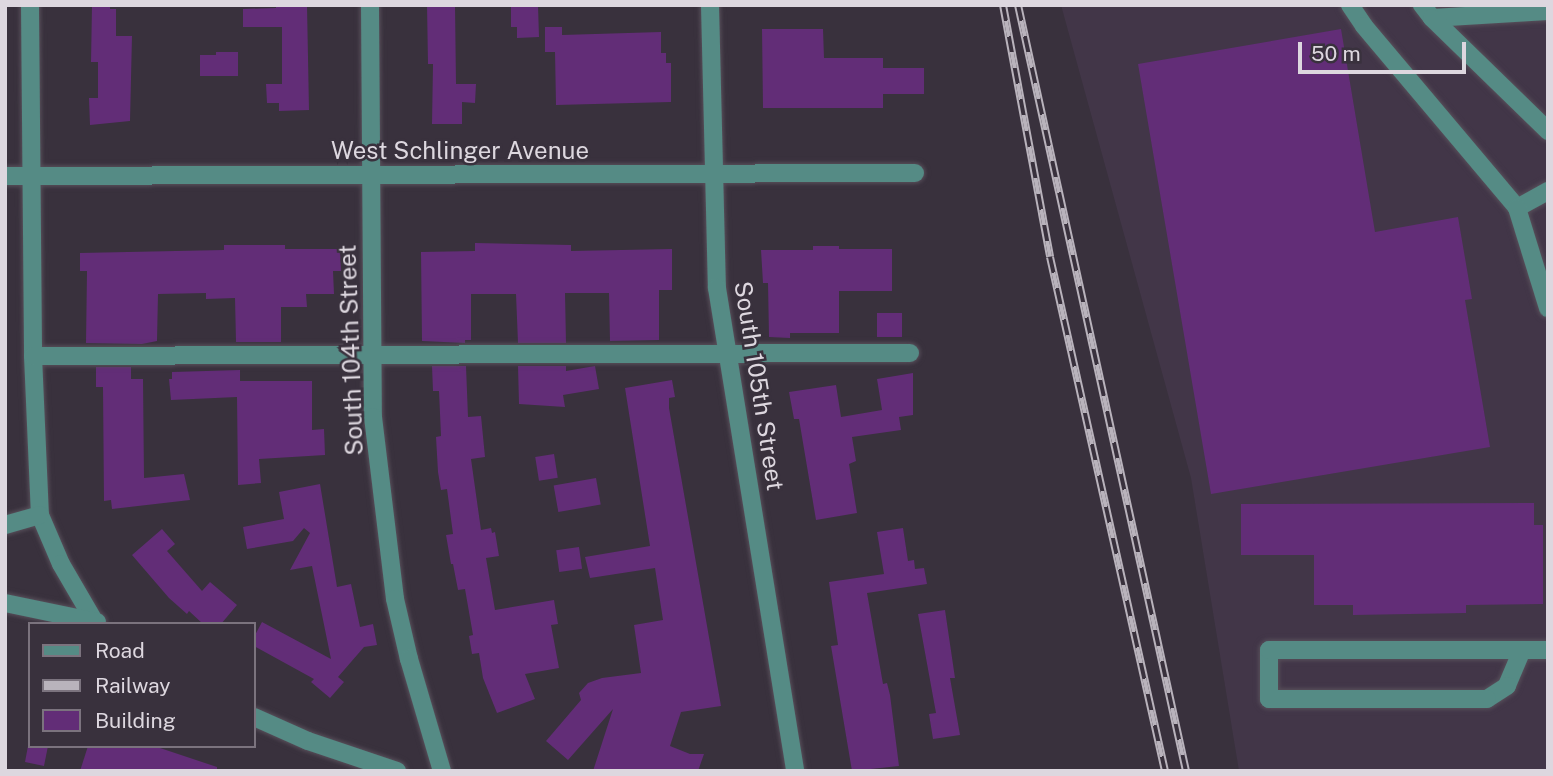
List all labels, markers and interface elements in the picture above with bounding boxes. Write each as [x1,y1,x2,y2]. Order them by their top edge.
scale bar [1301,28,1469,72]
text: 50 m [1311,41,1361,66]
street label: West Schlinger Avenue [331,137,589,165]
street label: South 104th Street [333,244,369,456]
street label: South 105th Street [728,279,790,493]
legend [28,622,256,748]
text: Road [95,638,145,663]
text: Railway [95,673,171,698]
text: Building [95,708,176,733]

